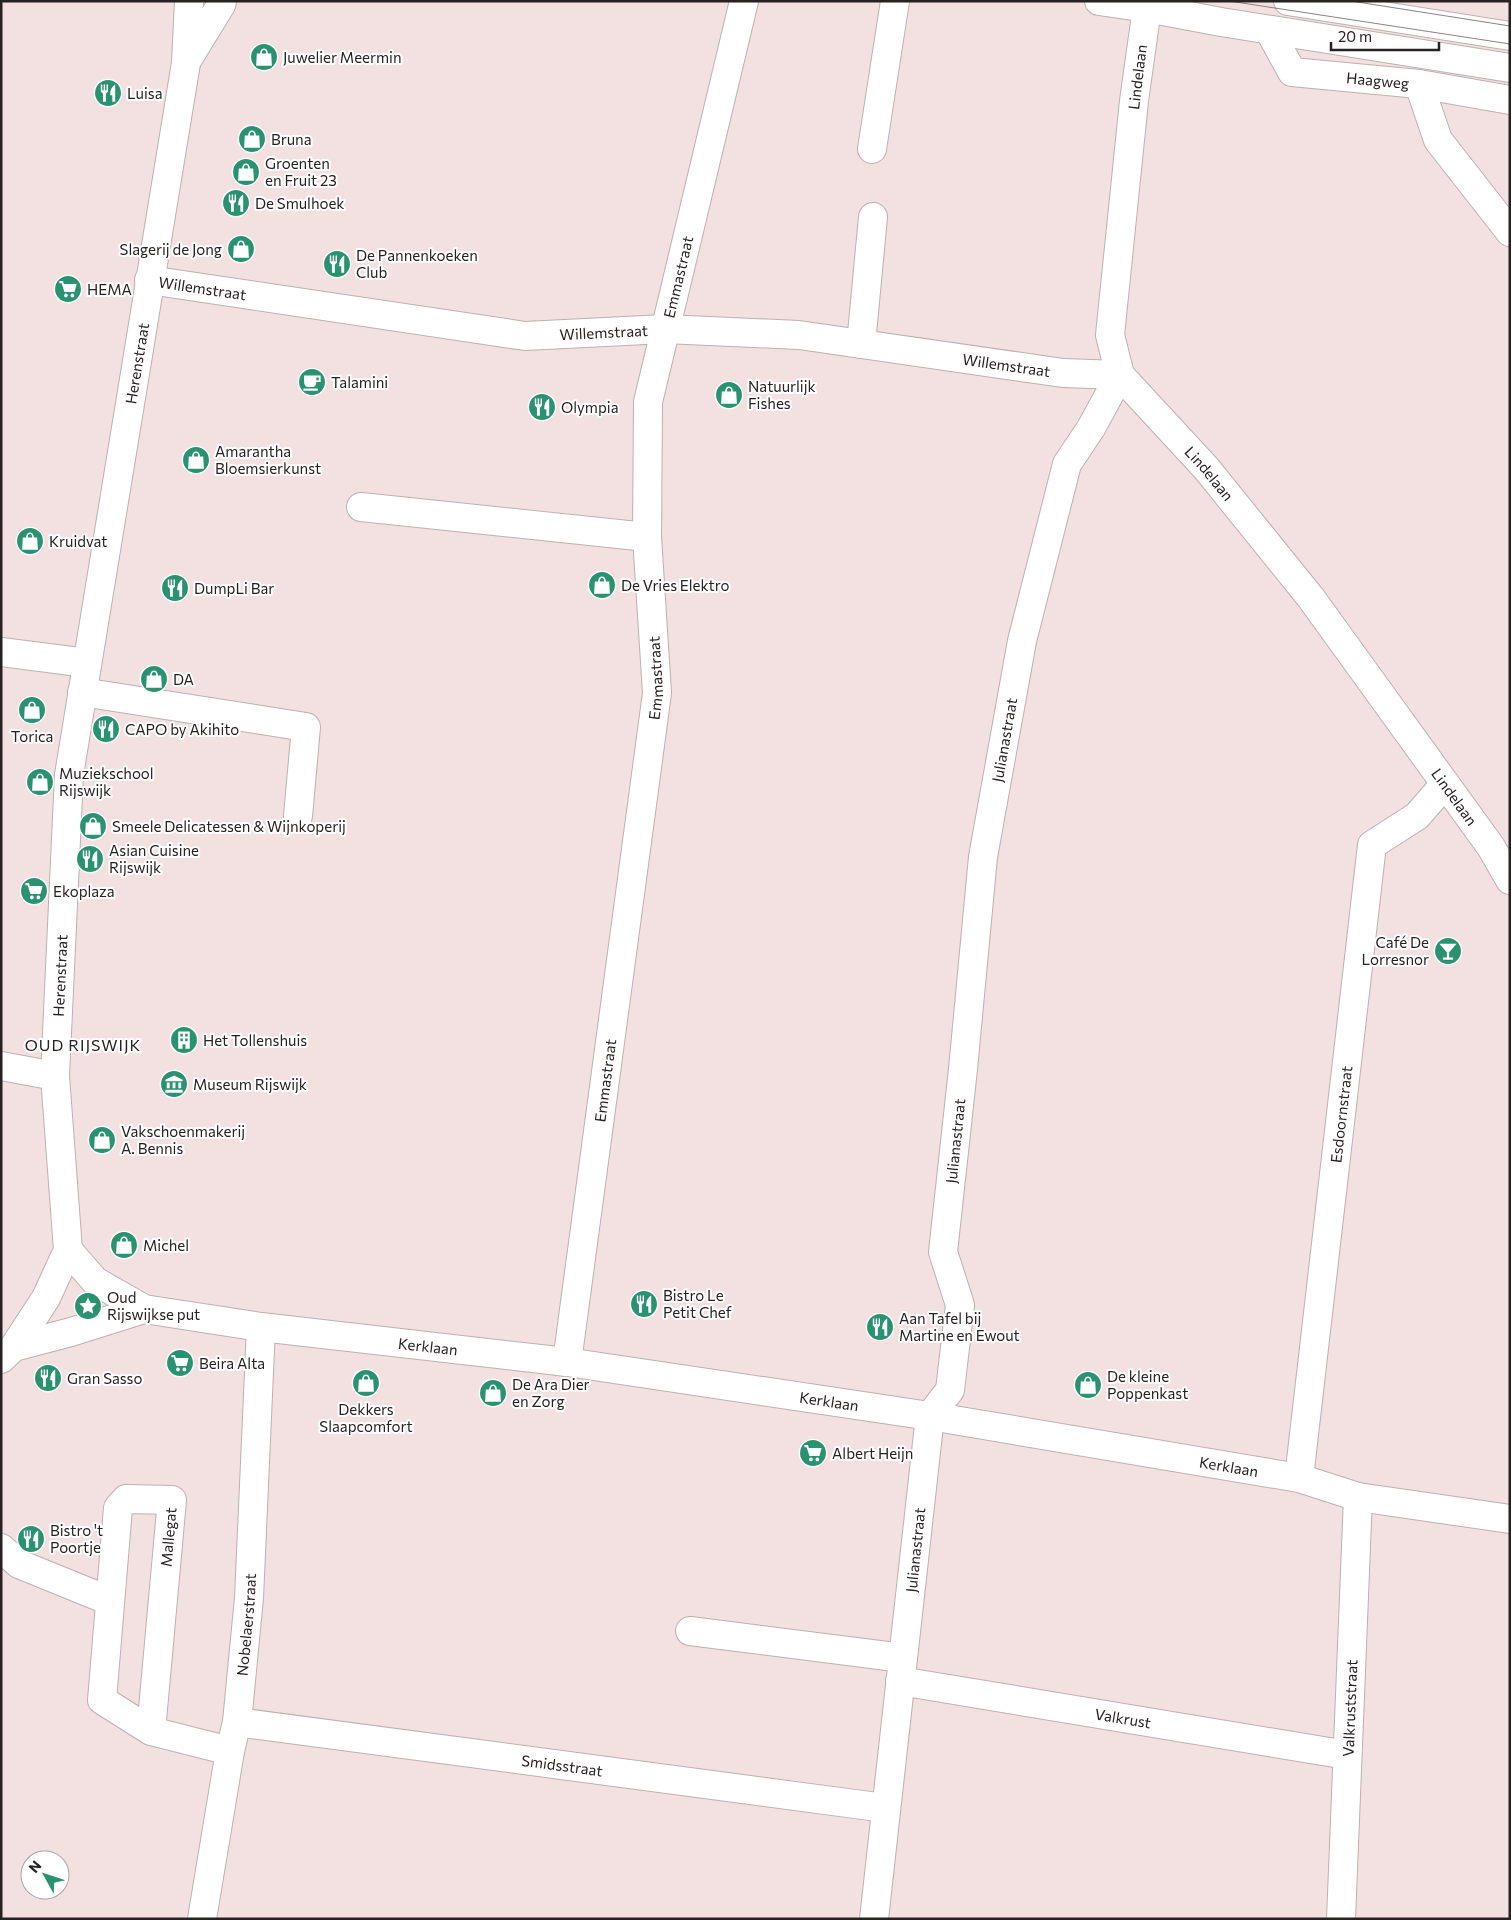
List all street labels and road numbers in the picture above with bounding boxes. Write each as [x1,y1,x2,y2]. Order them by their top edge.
street label: Lindelaan [1124,43,1150,111]
street label: Haagweg [1346,68,1410,92]
street label: Emmastraat [659,234,696,320]
street label: Willemstraat [157,273,247,303]
street label: Herenstraat [121,321,152,405]
street label: Willemstraat [559,321,648,343]
street label: Willemstraat [961,350,1051,380]
street label: Lindelaan [1181,442,1238,504]
street label: Emmastraat [644,636,666,721]
street label: Julianastraat [988,696,1020,784]
street label: Lindelaan [1428,765,1481,829]
street label: Herenstraat [49,934,71,1017]
street label: Emmastraat [590,1038,619,1123]
street label: Esdoornstraat [1326,1065,1355,1164]
street label: Julianastraat [942,1098,968,1184]
street label: Kerklaan [397,1334,459,1358]
street label: Kerklaan [798,1388,860,1414]
street label: Kerklaan [1198,1452,1260,1480]
street label: Mallegat [156,1507,180,1567]
street label: Julianastraat [902,1507,928,1593]
street label: Nobelaerstraat [233,1573,259,1677]
street label: Valkruststraat [1339,1659,1360,1757]
street label: Valkrust [1094,1704,1152,1731]
street label: Smidsstraat [520,1751,604,1779]

